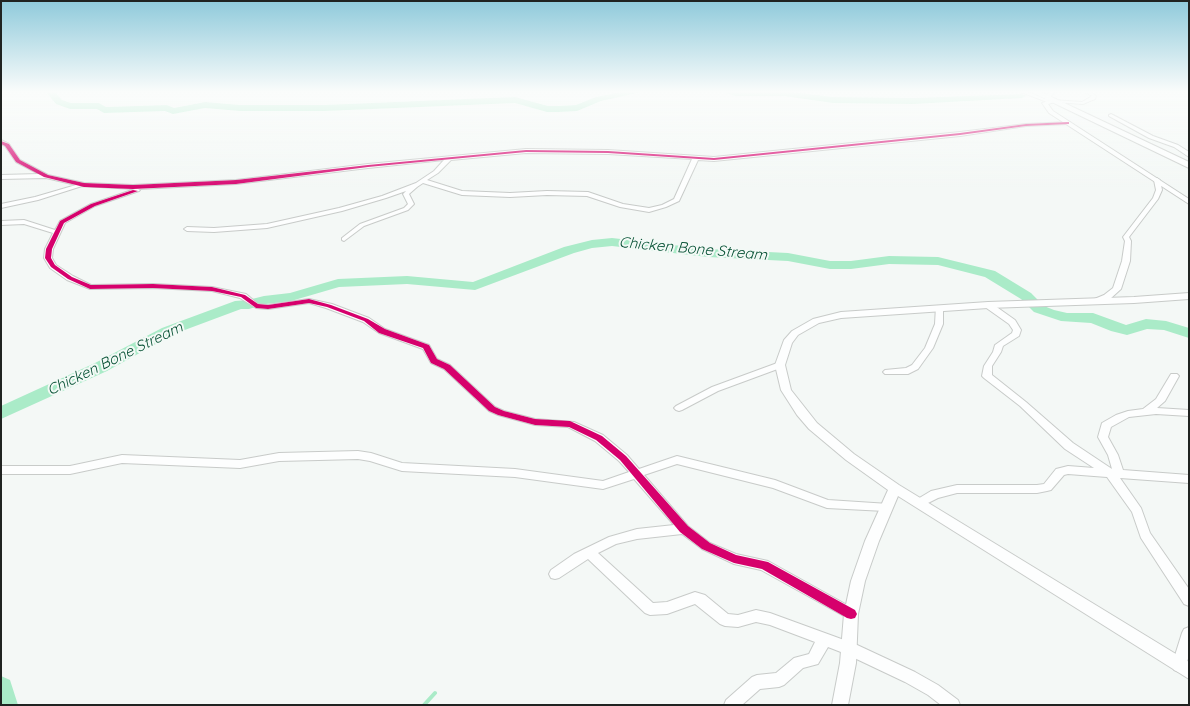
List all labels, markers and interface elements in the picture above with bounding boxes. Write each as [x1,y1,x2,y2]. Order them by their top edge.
water label: Chicken Bone Stream [618,234,768,264]
water label: Chicken Bone Stream [44,318,186,400]

